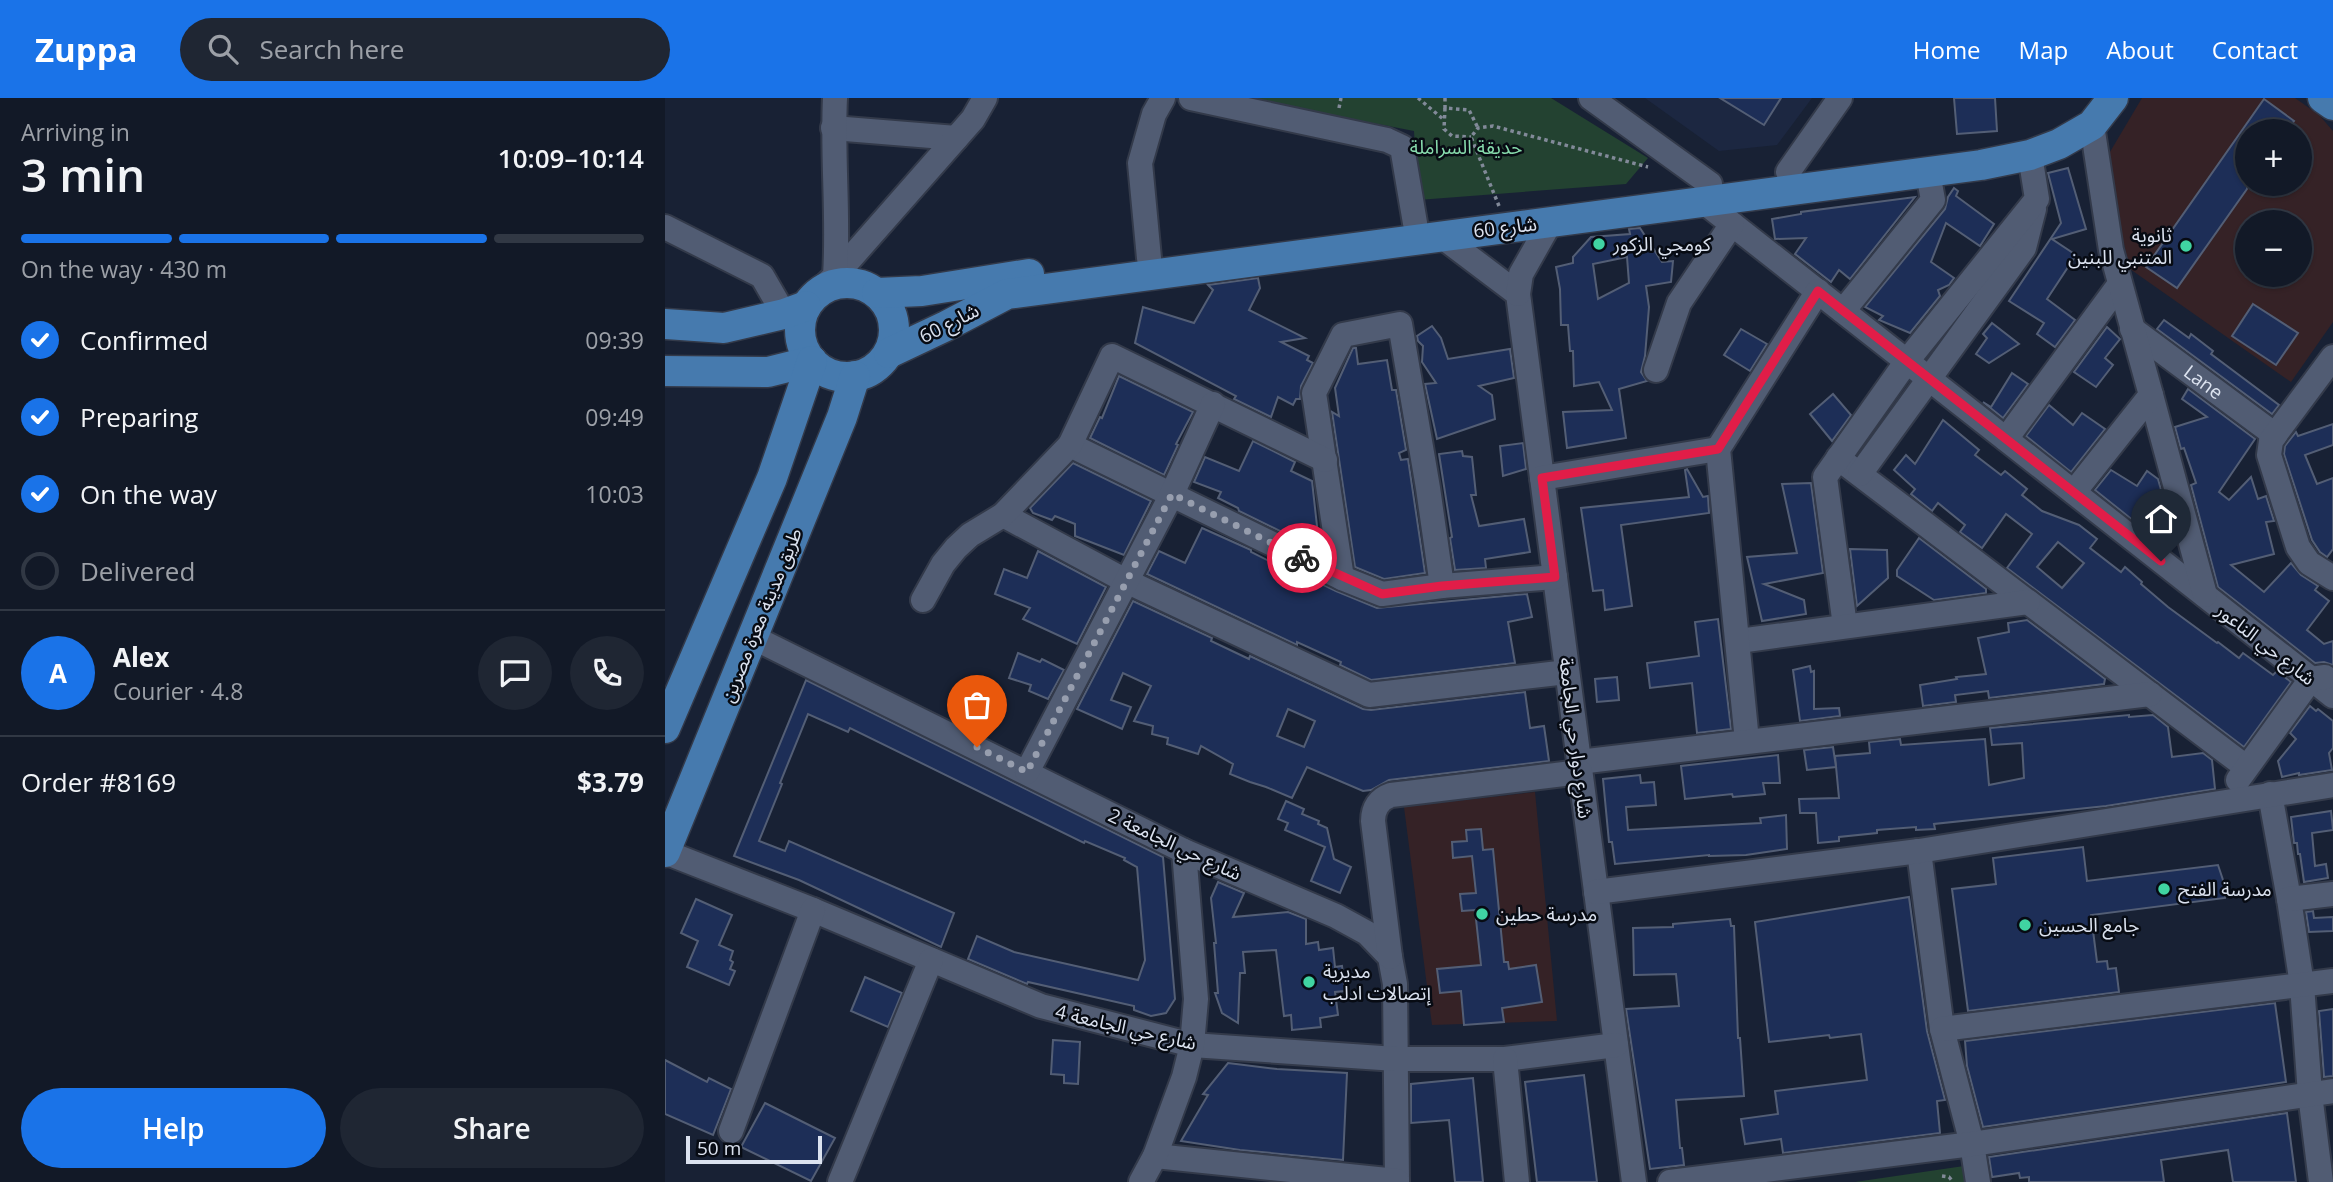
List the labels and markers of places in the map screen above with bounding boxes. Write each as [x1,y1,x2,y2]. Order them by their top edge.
place label: ثانوية المتنبي للبنين [2068,222,2172,272]
place label: كومجي الزكور [1612,231,1712,259]
marker: كومجي الزكور [1591,236,1607,252]
marker: ثانوية المتنبي للبنين [2178,238,2194,254]
pin [2131,489,2191,561]
pin [947,675,1007,747]
place label: مدرسة الفتح [2178,876,2272,904]
marker: مدرسة الفتح [2156,881,2172,897]
place label: مدرسة حطين [1496,901,1597,927]
marker: مدرسة حطين [1474,906,1490,922]
place label: جامع الحسين [2039,912,2139,940]
marker: جامع الحسين [2017,917,2033,933]
place label: مديرية إتصالات ادلب [1323,958,1432,1006]
marker: مديرية إتصالات ادلب [1301,974,1317,990]

